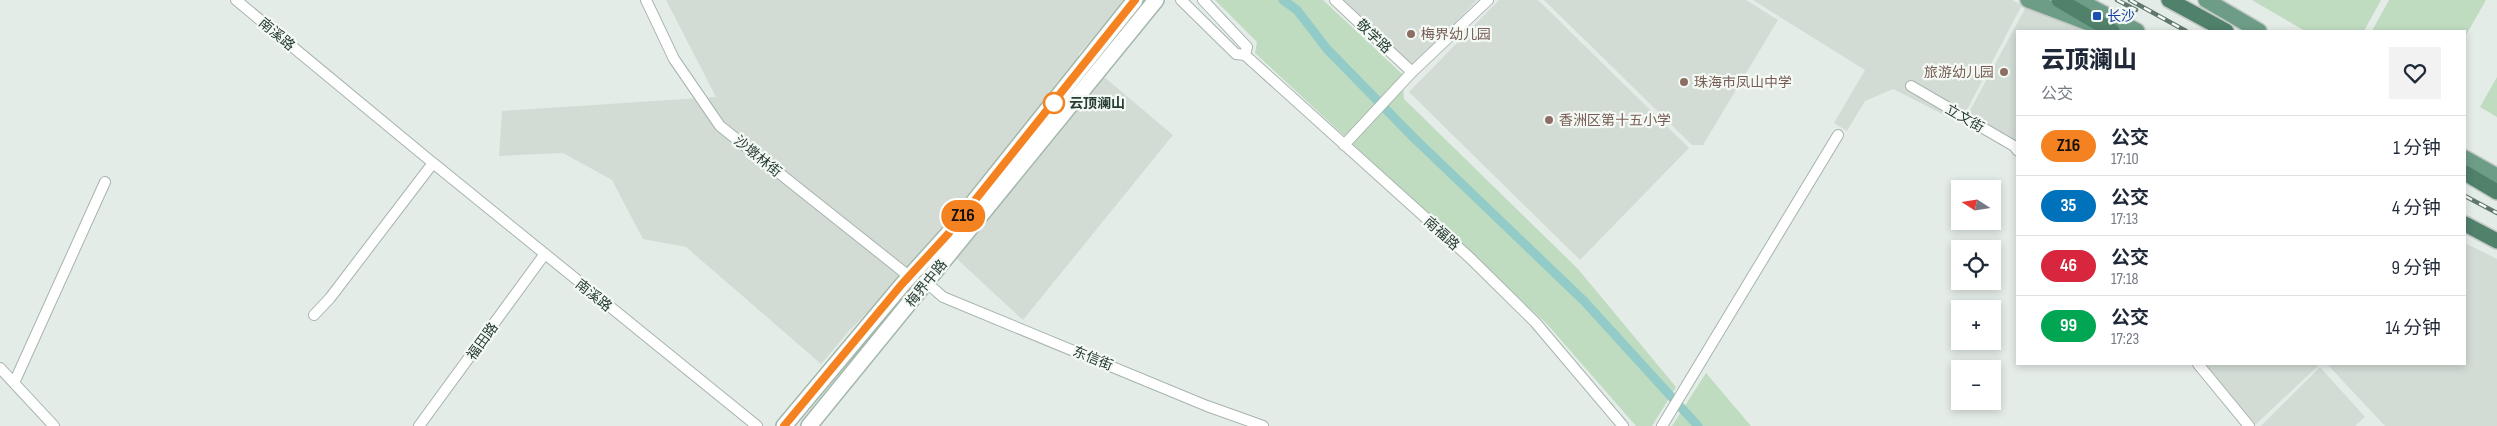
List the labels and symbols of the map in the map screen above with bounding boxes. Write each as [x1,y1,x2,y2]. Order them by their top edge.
place label: 长沙 [2107,8,2135,25]
marker: 长沙 [2091,10,2103,22]
street label: 南溪路 [255,14,298,54]
street label: 敬学路 [1353,16,1395,57]
place label: 梅界幼儿园 [1421,26,1491,43]
marker: 梅界幼儿园 [1405,28,1417,40]
place label: 旅游幼儿园 [1924,64,1994,81]
marker: 旅游幼儿园 [1998,66,2010,78]
place label: 珠海市凤山中学 [1694,74,1792,91]
marker: 珠海市凤山中学 [1678,76,1690,88]
marker: 云顶澜山 [1043,92,1065,114]
place label: 云顶澜山 [1069,95,1125,112]
street label: 立文街 [1942,101,1987,136]
place label: 香洲区第十五小学 [1559,112,1671,129]
marker: 香洲区第十五小学 [1543,114,1555,126]
street label: 沙墩林街 [731,132,785,181]
north arrow [1951,180,2001,230]
line badge: Z16 [934,200,992,232]
street label: 南福路 [1420,213,1463,254]
street label: 梅界中路 [902,256,951,310]
street label: 南溪路 [572,276,615,315]
street label: 福田路 [463,319,502,363]
street label: 东信街 [1070,343,1115,374]

